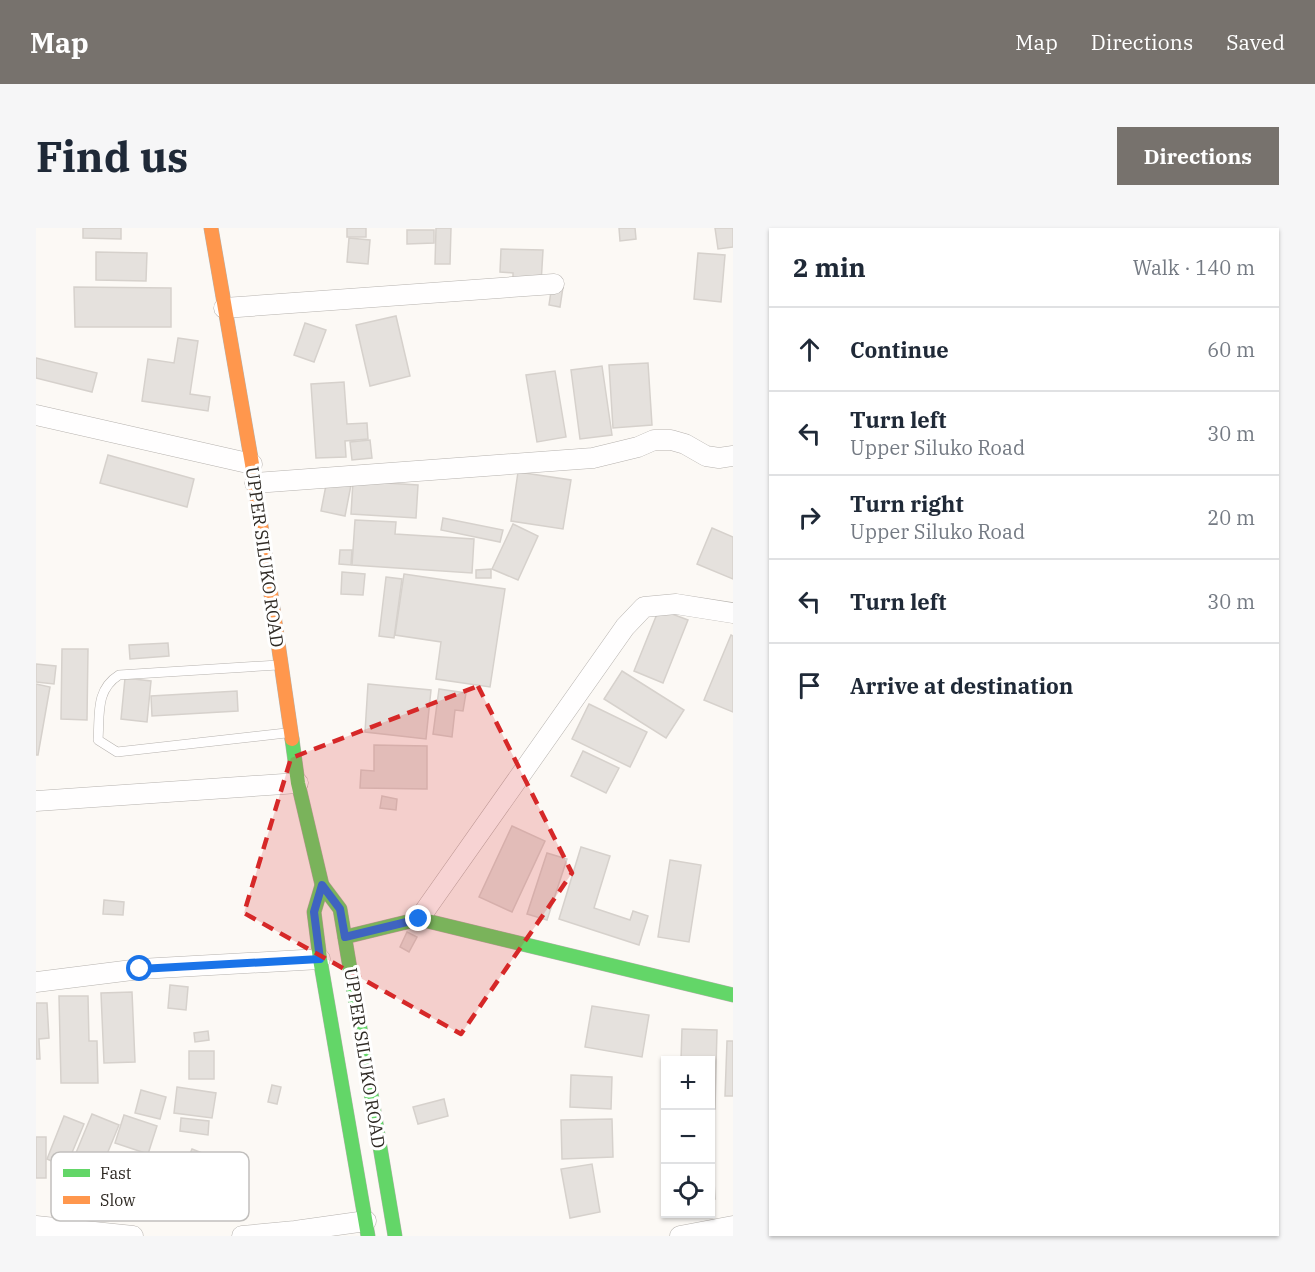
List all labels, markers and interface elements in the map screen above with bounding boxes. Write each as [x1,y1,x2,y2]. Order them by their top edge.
text: Map [30,24,89,61]
text: Map [1015,28,1058,56]
text: Directions [1091,28,1193,56]
text: Saved [1226,28,1285,56]
button: Directions [1117,127,1279,185]
text: Find us [36,129,188,184]
text: 2 min [793,250,866,284]
text: Walk · 140 m [1133,254,1255,281]
icon: ahead [793,333,826,366]
text: Continue [850,335,949,364]
text: 60 m [1207,336,1255,363]
text: Turn left [850,405,946,434]
icon: left [793,417,826,450]
text: 30 m [1207,420,1255,447]
text: Upper Siluko Road [850,434,1025,461]
street label: UPPER SILUKO ROAD [241,465,289,649]
text: Turn right [850,489,964,518]
icon: right [793,501,826,534]
text: 20 m [1207,504,1255,531]
text: Upper Siluko Road [850,518,1025,545]
icon: left [793,585,826,618]
text: Turn left [850,587,946,616]
text: 30 m [1207,588,1255,615]
icon: arrive [793,669,826,702]
text: Arrive at destination [850,671,1073,700]
route end [405,905,431,931]
route start [126,955,152,981]
street label: UPPER SILUKO ROAD [339,966,391,1150]
map controls [661,1056,715,1218]
button: + [661,1056,715,1110]
button: − [661,1110,715,1164]
legend [51,1152,249,1221]
text: Fast [100,1163,132,1183]
button: locate [661,1164,715,1218]
text: Slow [100,1190,136,1210]

